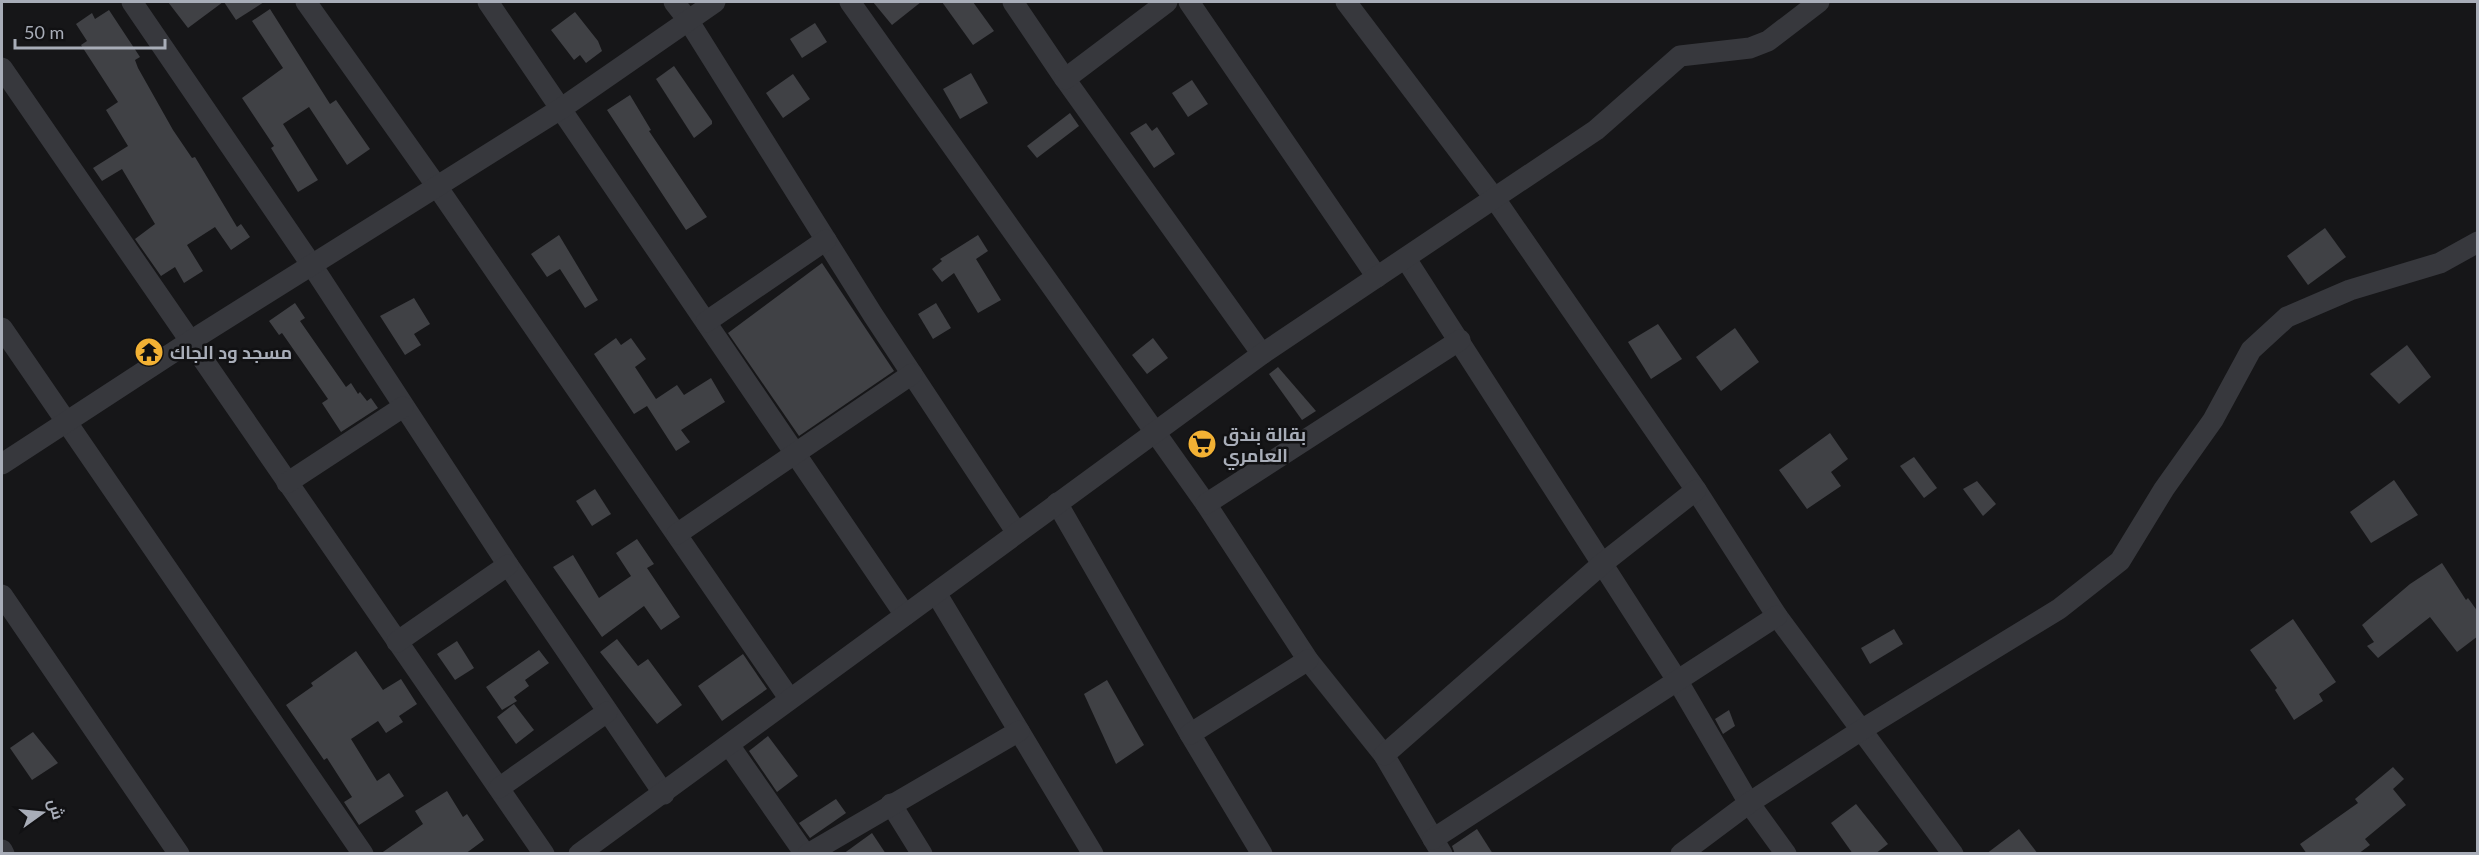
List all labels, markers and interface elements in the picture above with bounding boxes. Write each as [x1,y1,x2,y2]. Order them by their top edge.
scale bar [15,12,165,50]
text: 50 m [24,21,64,43]
temple icon: مسجد ود الجاك [133,336,165,368]
place label: مسجد ود الجاك [170,341,292,364]
place label: بقالة بندق العامري [1223,423,1306,470]
supermarket icon: بقالة بندق العامري [1186,428,1218,460]
north arrow [12,783,72,843]
text: ش [44,797,69,822]

